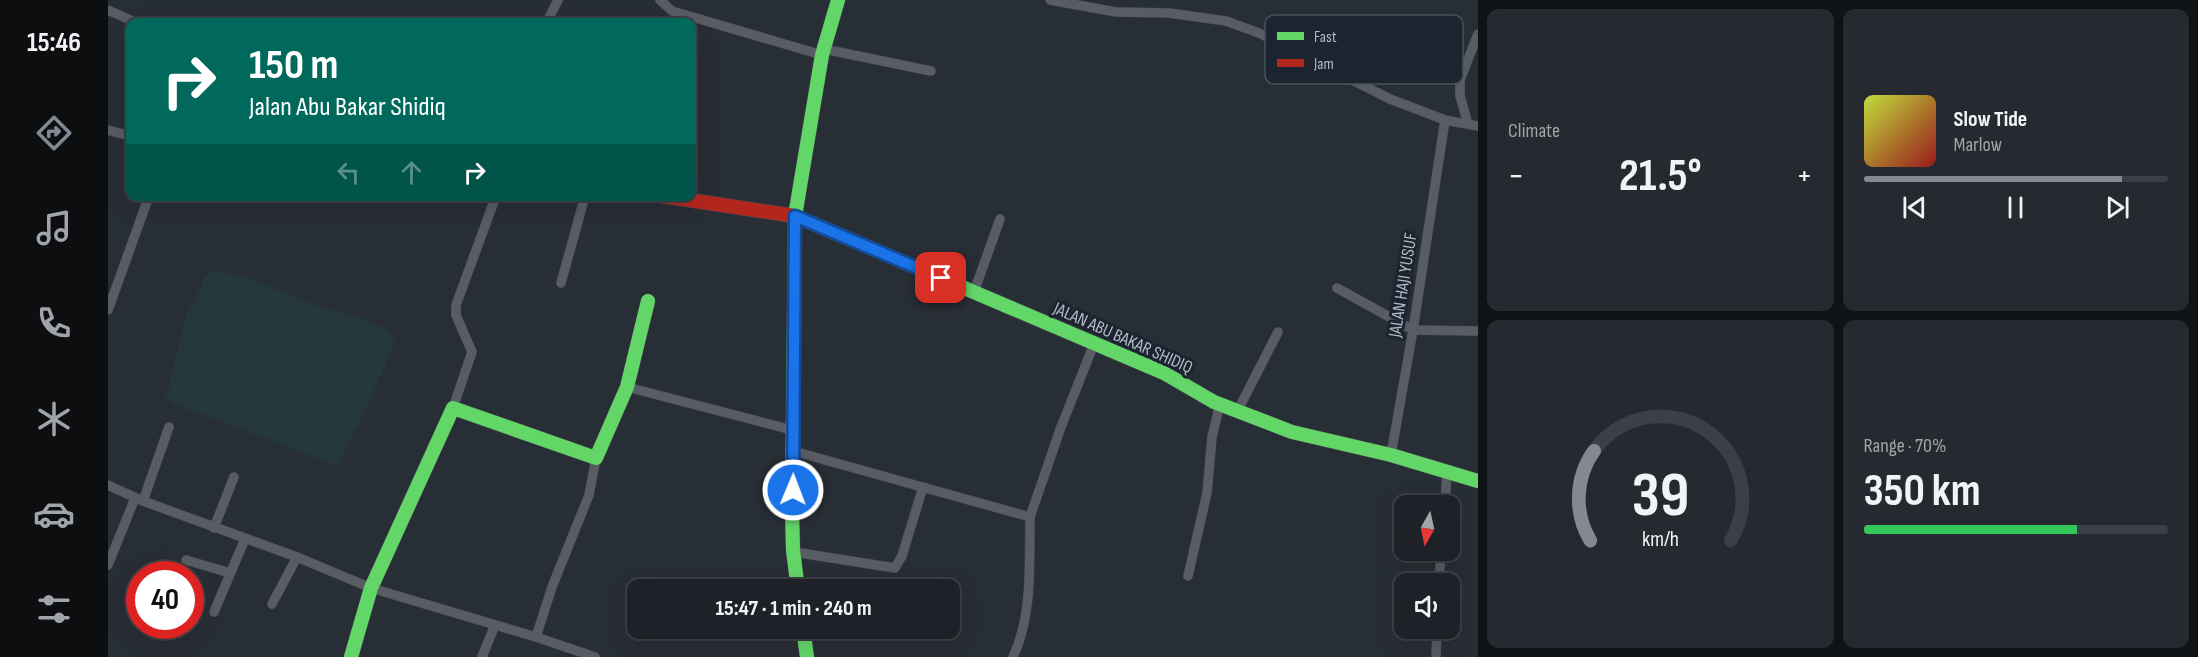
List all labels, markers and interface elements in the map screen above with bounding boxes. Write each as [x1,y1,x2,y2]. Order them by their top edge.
legend [1265,15,1463,84]
text: 15:46 [27,27,81,59]
text: Fast [1314,28,1337,47]
text: 150 m [249,40,338,91]
icon: right [150,42,228,120]
text: Jam [1313,55,1334,74]
text: Jalan Abu Bakar Shidiq [249,91,446,123]
text: Slow Tide [1954,106,2027,133]
icon: directions [33,112,75,154]
text: Climate [1508,119,1560,143]
text: Marlow [1954,133,2002,157]
text: 21.5° [1619,149,1702,204]
icon: left [332,156,365,189]
icon: ahead [395,156,428,189]
icon: right [458,156,491,189]
text: − [1508,156,1524,196]
text: + [1796,156,1813,196]
icon: previous [1898,191,1931,224]
icon: pause [1999,191,2032,224]
icon: next [2101,191,2134,224]
icon: music [33,207,75,249]
street label: JALAN HAJI YUSUF [1384,231,1422,340]
pin [915,252,966,303]
icon: arrive [924,261,957,294]
street label: JALAN ABU BAKAR SHIDIQ [1049,297,1196,378]
icon: phone [33,302,75,344]
icon: climate [33,398,75,440]
text: Range · 70% [1864,434,1946,458]
position arrow [761,458,825,522]
text: 39 [1631,459,1689,534]
text: 350 km [1864,464,1981,519]
icon: car [33,493,75,535]
north arrow [1394,495,1460,561]
map controls [1394,495,1460,639]
text: km/h [1642,527,1679,552]
speed limit sign: 40 [126,561,204,639]
button: sound [1394,573,1460,639]
icon: filters [33,588,75,630]
text: 15:47 · 1 min · 240 m [715,595,872,622]

